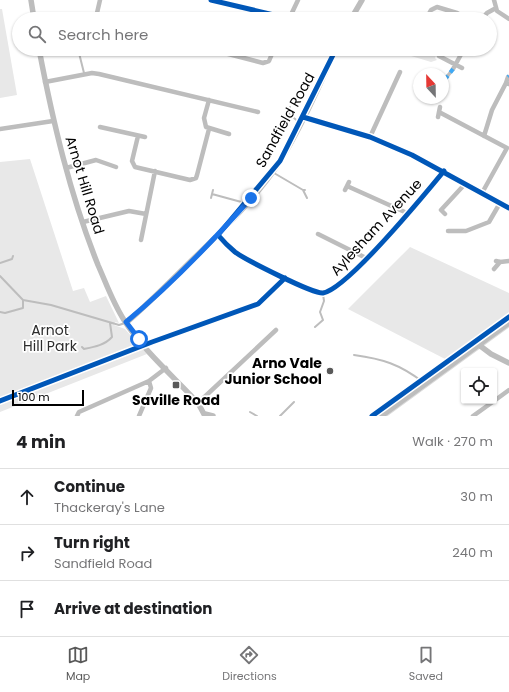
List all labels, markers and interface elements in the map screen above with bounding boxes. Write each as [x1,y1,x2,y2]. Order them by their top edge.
search box [12,12,497,56]
icon: search [26,23,48,45]
text: Search here [58,24,148,45]
north arrow [413,68,449,104]
street label: Sandfield Road [251,69,319,171]
street label: Arnot Hill Road [61,134,109,236]
street label: Aylesham Avenue [326,174,426,280]
route end [242,189,260,207]
park label: Arnot Hill Park [23,320,78,356]
route start [130,330,148,348]
place label: Arno Vale Junior School [225,353,322,389]
marker: Arno Vale Junior School [325,366,335,376]
map controls [461,368,497,404]
button: locate [461,368,497,404]
marker: Saville Road [171,380,181,390]
scale bar [12,388,84,407]
text: 100 m [18,389,50,405]
place label: Saville Road [132,390,220,410]
text: 4 min [16,430,66,454]
text: Walk · 270 m [412,432,493,451]
text: Continue [54,476,125,497]
icon: ahead [16,486,38,508]
text: 30 m [460,487,493,506]
text: Thackeray's Lane [54,498,165,517]
text: Turn right [54,532,130,553]
icon: right [16,542,38,564]
text: 240 m [452,543,493,562]
text: Sandfield Road [54,554,152,573]
icon: arrive [16,598,38,620]
text: Arrive at destination [54,598,212,619]
tab: Map [66,644,90,685]
tab: Directions [222,644,277,685]
tab: Saved [409,644,443,685]

